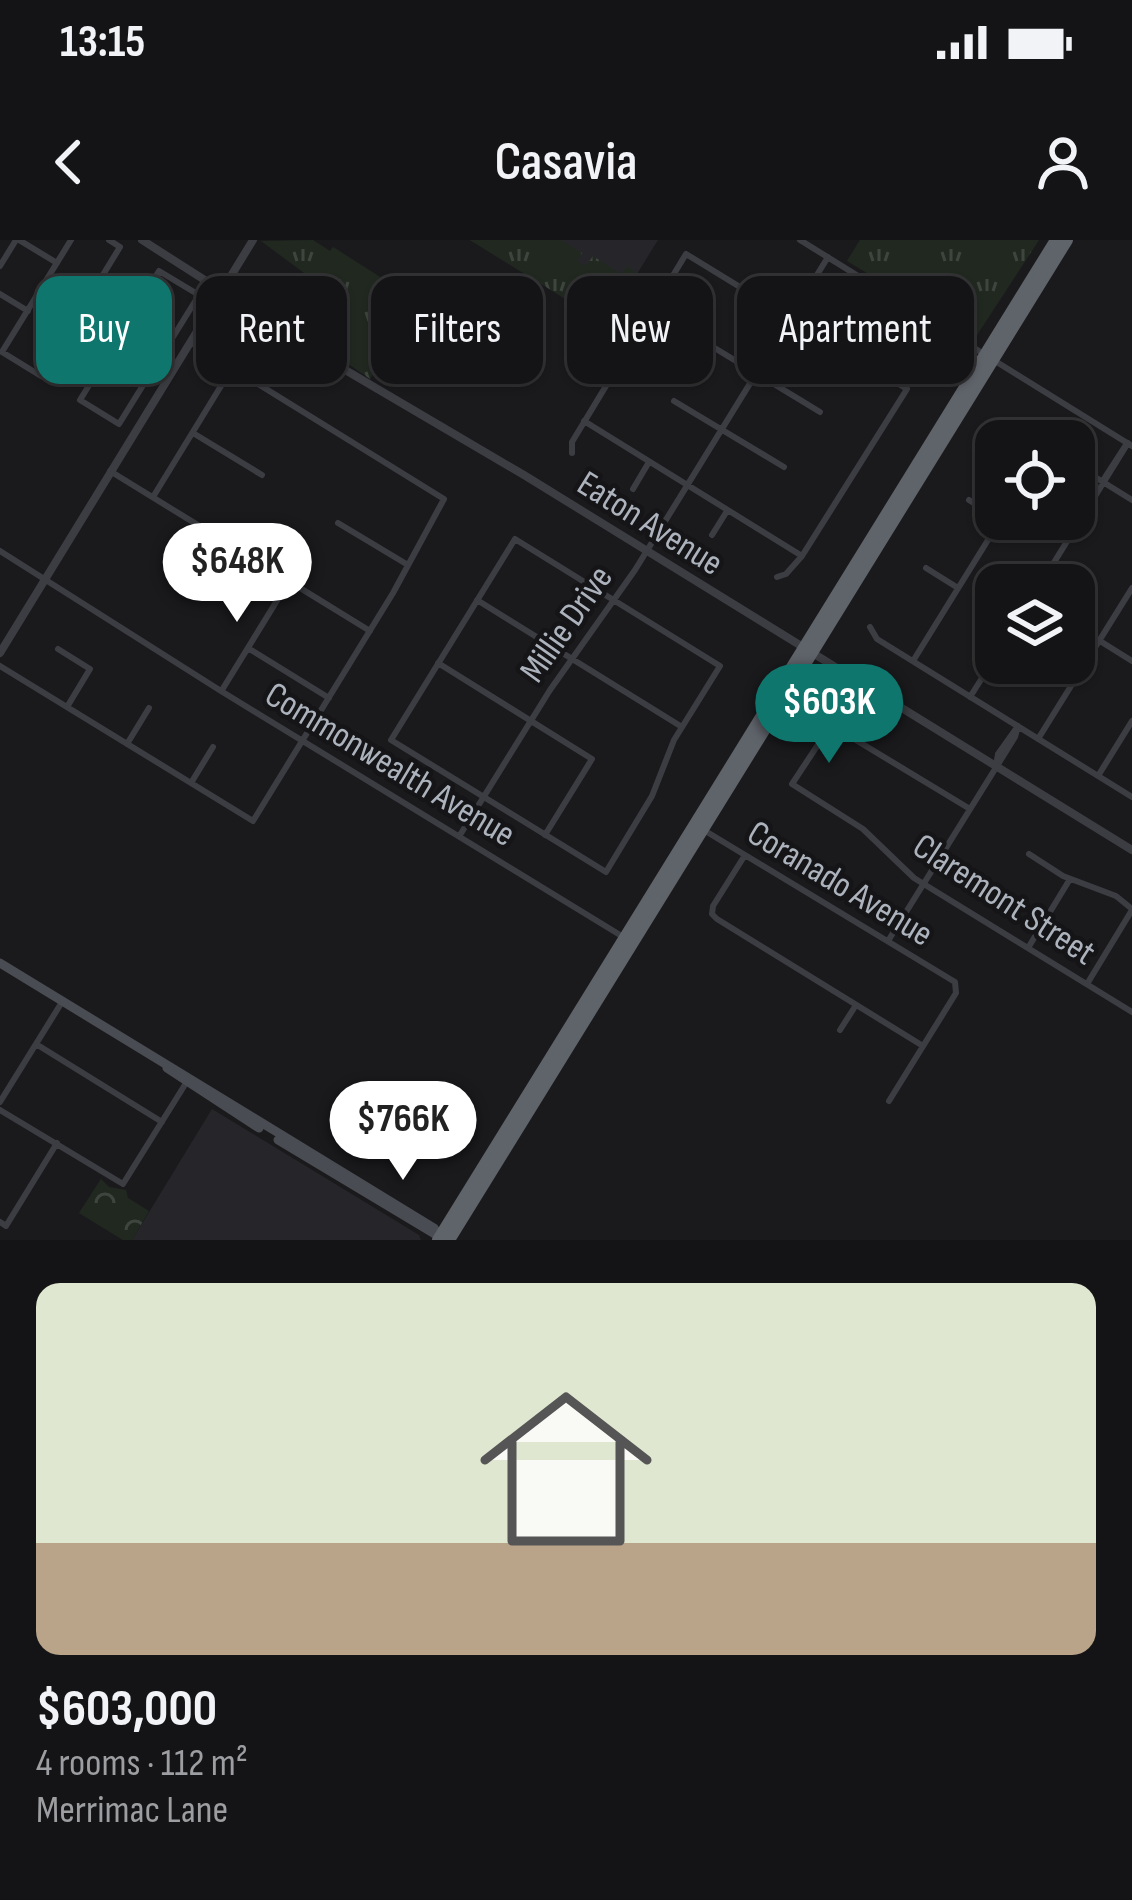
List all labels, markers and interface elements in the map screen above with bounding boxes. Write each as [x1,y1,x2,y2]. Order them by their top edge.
text: 13:15 [60,15,145,70]
icon: back [36,129,102,195]
icon: person [1030,129,1096,195]
text: Casavia [494,130,638,195]
chip: Buy [36,276,172,384]
chip: Rent [196,276,347,384]
chip: Filters [371,276,543,384]
chip: New [567,276,713,384]
chip: Apartment [737,276,974,384]
map controls [975,420,1095,684]
button: locate [975,420,1095,540]
street label: Eaton Avenue [569,463,730,586]
pin: $648K [153,523,321,625]
text: $648K [190,538,284,585]
street label: Millie Drive [512,558,623,691]
button: layers [975,564,1095,684]
pin: $603K [745,664,913,766]
street label: Commonwealth Avenue [257,674,522,857]
text: $603K [782,679,876,726]
street label: Coranado Avenue [739,812,940,956]
street label: Claremont Street [904,825,1103,975]
pin: $766K [319,1081,487,1183]
text: $766K [357,1096,449,1143]
icon: home [458,1361,674,1577]
text: $603,000 [36,1679,217,1740]
text: 4 rooms · 112 m² [36,1740,248,1787]
text: Merrimac Lane [36,1787,228,1834]

